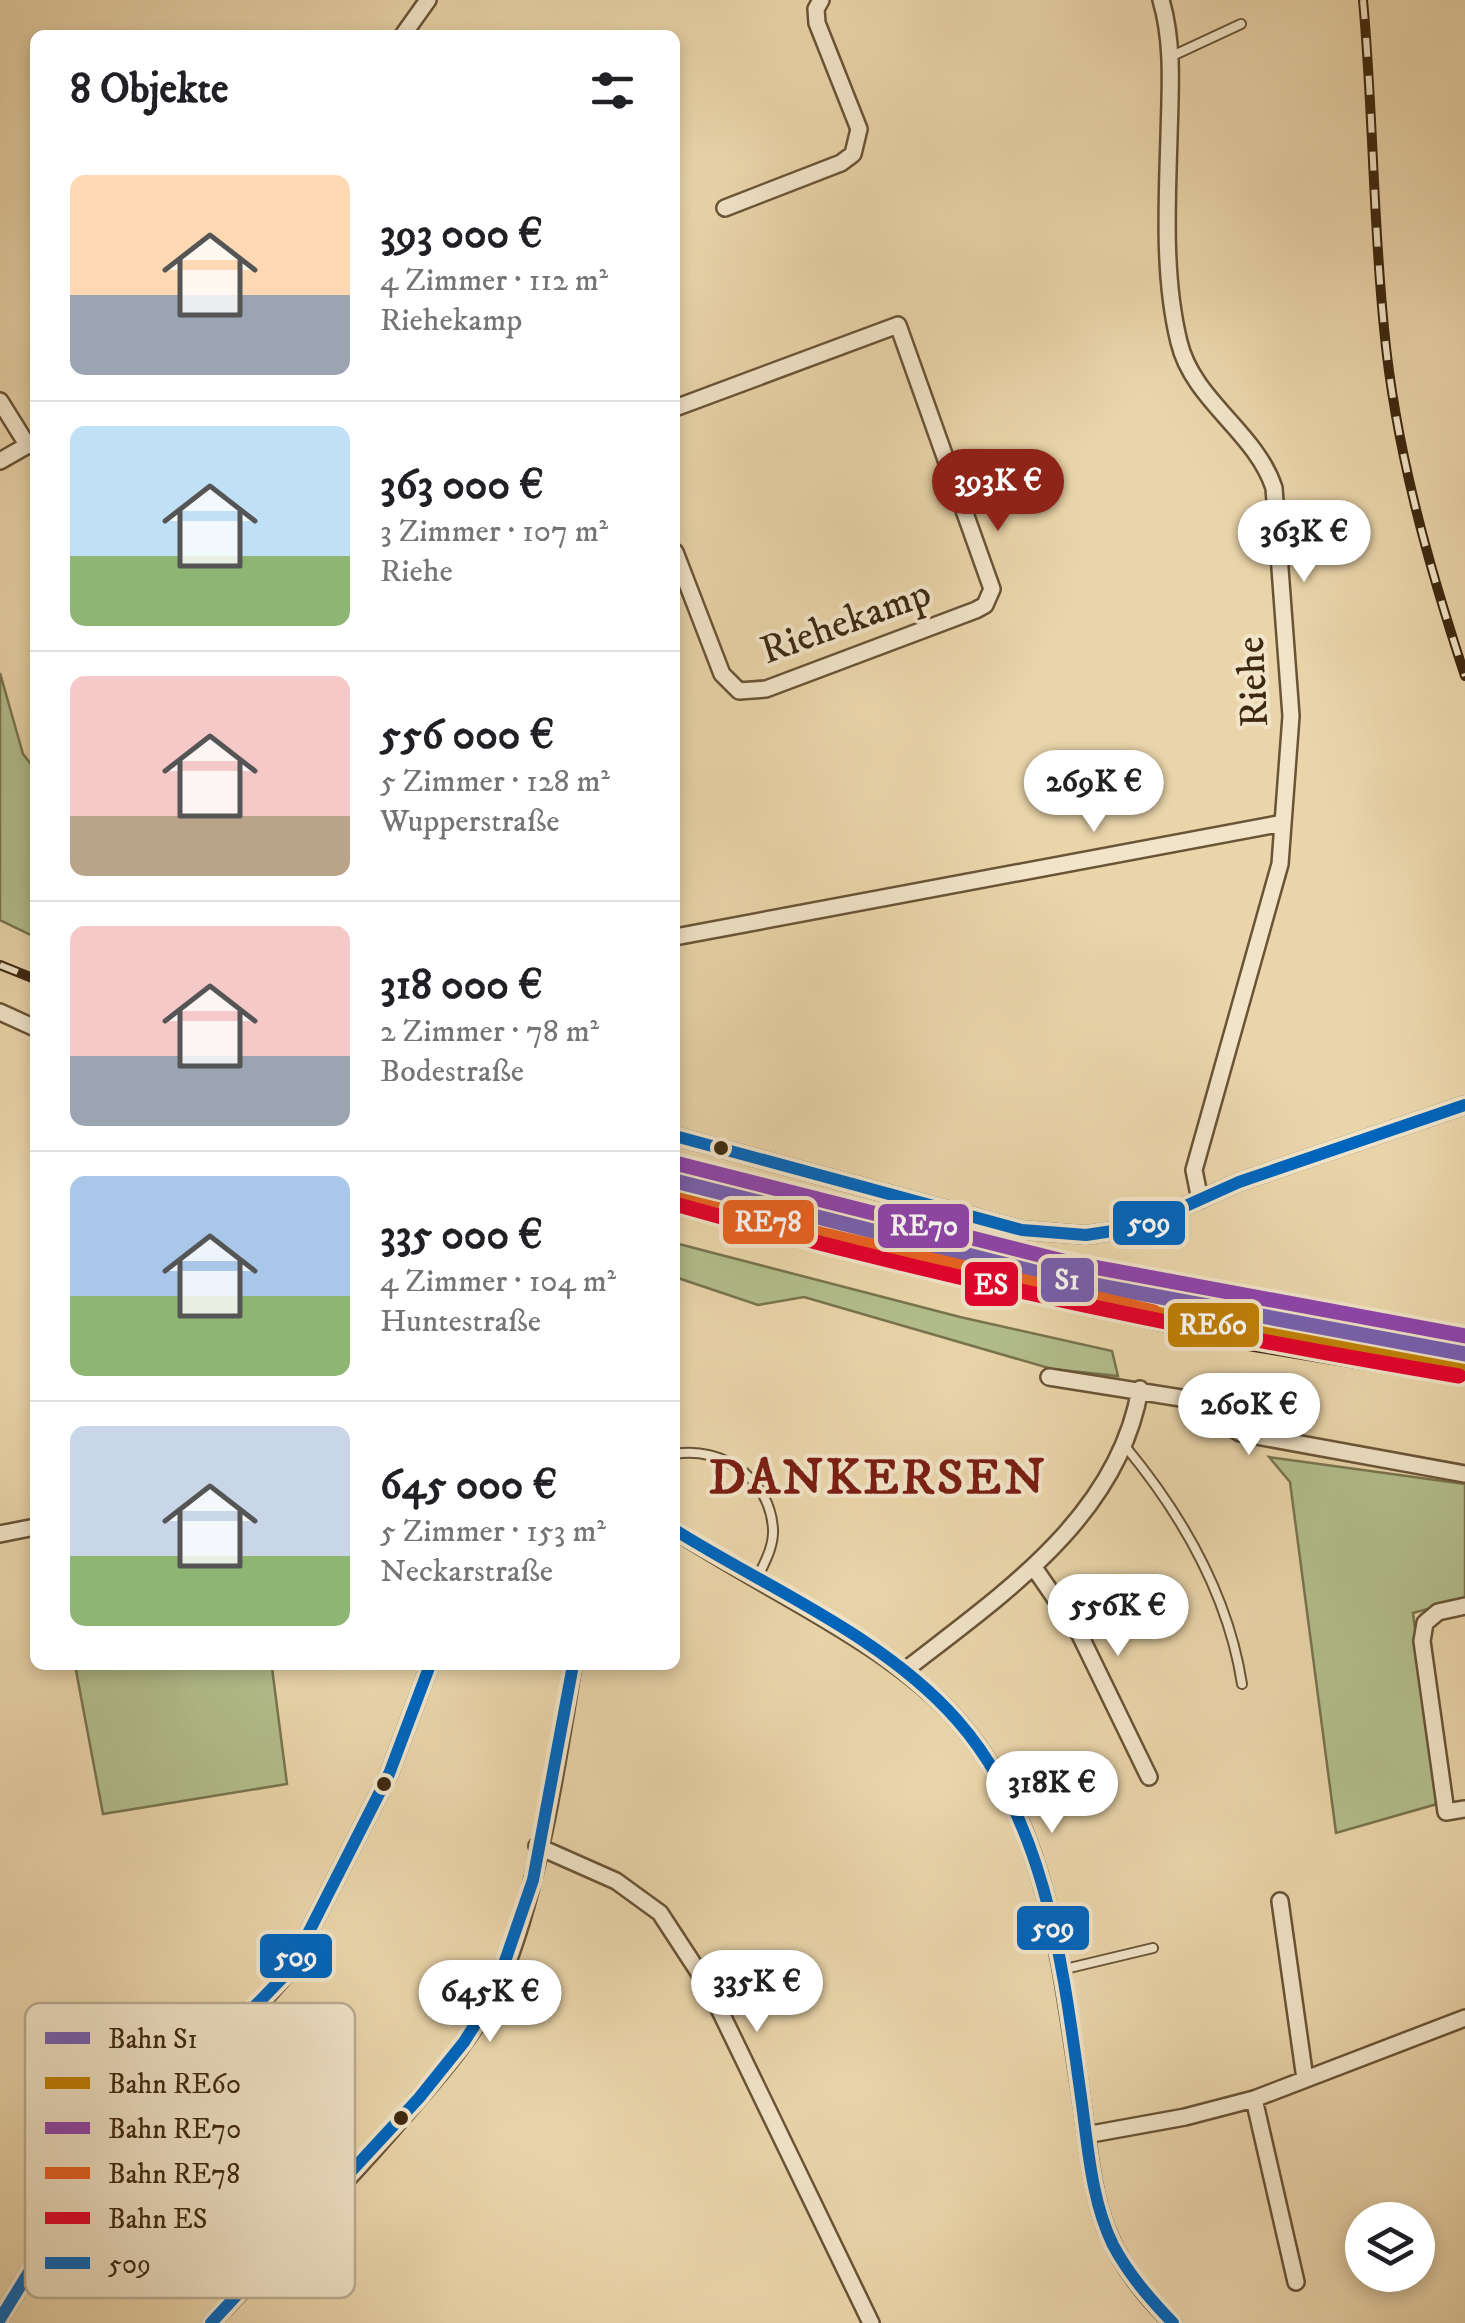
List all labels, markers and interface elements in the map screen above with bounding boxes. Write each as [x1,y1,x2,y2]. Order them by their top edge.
icon: filters [585,63,640,118]
text: 8 Objekte [70,64,228,116]
text: 393 000 € [380,209,543,261]
icon: home [150,215,270,335]
text: 4 Zimmer · 112 m² [380,261,608,301]
text: Riehekamp [380,301,522,341]
pin: 393K € [917,449,1079,534]
text: 363 000 € [380,460,544,512]
text: 393K € [954,461,1042,501]
icon: home [150,466,270,586]
pin: 363K € [1223,500,1385,585]
text: 3 Zimmer · 107 m² [380,512,608,552]
text: 363K € [1260,512,1348,552]
text: Riehe [380,552,453,592]
street label: Riehekamp [754,569,938,677]
street label: Riehe [1227,635,1281,729]
text: 556 000 € [380,710,554,762]
icon: home [150,716,270,836]
pin: 269K € [1013,750,1175,835]
text: 5 Zimmer · 128 m² [380,762,610,802]
text: 269K € [1046,762,1142,802]
text: Wupperstraße [380,802,560,842]
text: 318 000 € [380,960,543,1012]
icon: home [150,966,270,1086]
text: 2 Zimmer · 78 m² [380,1012,599,1052]
text: Bodestraße [380,1052,524,1092]
unlabelled marker [711,1138,731,1158]
line badge: RE78 [721,1198,816,1246]
line badge: 509 [1111,1199,1187,1247]
line badge: RE70 [876,1202,971,1250]
text: RE78 [734,1205,802,1240]
text: 509 [1127,1206,1170,1241]
text: RE70 [890,1209,958,1244]
text: 335 000 € [380,1210,543,1262]
icon: home [150,1216,270,1336]
line badge: S1 [1039,1256,1096,1304]
line badge: ES [963,1260,1020,1308]
text: 4 Zimmer · 104 m² [380,1262,616,1302]
text: S1 [1055,1263,1079,1298]
text: ES [974,1268,1008,1303]
line badge: RE60 [1166,1301,1261,1349]
text: Huntestraße [380,1302,541,1342]
text: RE60 [1179,1308,1247,1343]
pin: 260K € [1168,1373,1330,1458]
text: 260K € [1200,1385,1298,1425]
district label: DANKERSEN [709,1447,1047,1510]
text: 645 000 € [380,1460,557,1512]
icon: home [150,1466,270,1586]
text: 5 Zimmer · 153 m² [380,1512,606,1552]
text: Neckarstraße [380,1552,553,1592]
pin: 556K € [1037,1574,1199,1659]
text: 556K € [1070,1586,1166,1626]
pin: 318K € [971,1751,1133,1836]
text: 318K € [1008,1763,1096,1803]
unlabelled marker [374,1774,394,1794]
line badge: 509 [1015,1904,1091,1952]
text: 509 [1031,1911,1074,1946]
line badge: 509 [258,1932,334,1980]
text: 509 [274,1940,317,1975]
pin: 335K € [676,1950,838,2035]
pin: 645K € [409,1960,571,2045]
text: 335K € [713,1962,801,2002]
text: 645K € [441,1972,539,2012]
legend [25,2003,355,2298]
text: Bahn S1 [108,2022,198,2057]
text: Bahn RE60 [108,2067,241,2102]
unlabelled marker [391,2108,411,2128]
text: Bahn RE70 [108,2112,241,2147]
text: Bahn RE78 [108,2157,240,2192]
text: Bahn ES [108,2202,207,2237]
map controls [1345,2202,1435,2292]
button: layers [1345,2202,1435,2292]
text: 509 [108,2247,151,2282]

